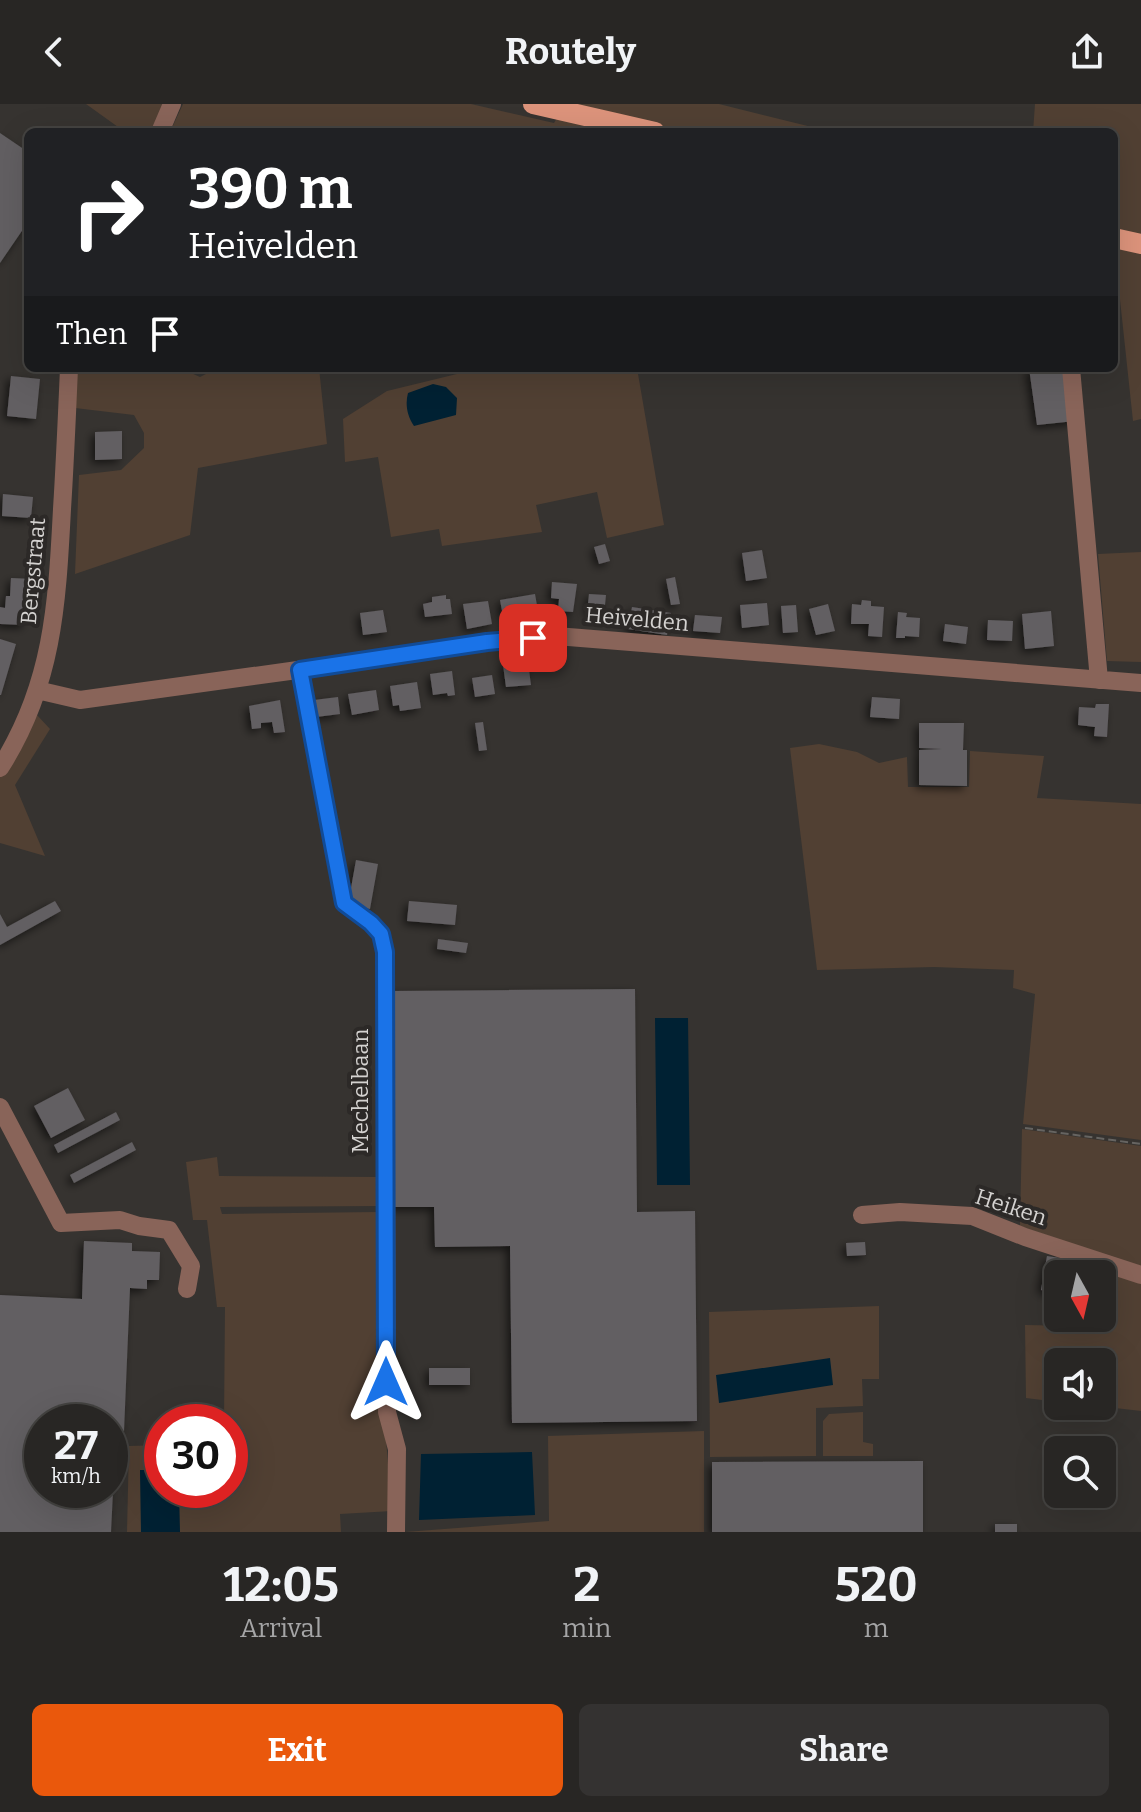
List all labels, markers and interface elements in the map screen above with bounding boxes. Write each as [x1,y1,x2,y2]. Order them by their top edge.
icon: back [32,30,76,74]
text: Routely [505,30,636,74]
icon: share [1065,30,1109,74]
text: 390 m [188,156,352,223]
icon: right [56,160,160,264]
text: Heivelden [188,224,358,268]
icon: arrive [143,312,187,356]
text: Then [56,316,127,352]
street label: Bergstraat [15,517,51,625]
street label: Heivelden [584,601,690,637]
pin [499,604,567,672]
icon: arrive [511,616,555,660]
street label: Mechelbaan [347,1028,374,1153]
street label: Heiken [972,1183,1050,1231]
north arrow [1044,1260,1116,1332]
map controls [1044,1260,1116,1508]
position arrow [344,1340,428,1424]
button: sound [1044,1348,1116,1420]
speed limit sign: 30 [144,1404,248,1508]
text: 27 [54,1422,98,1470]
button: search [1044,1436,1116,1508]
text: km/h [51,1464,101,1488]
text: 12:05 [223,1556,339,1614]
text: 2 [573,1556,600,1614]
text: 520 [835,1556,918,1614]
text: Arrival [240,1613,322,1644]
text: min [562,1613,611,1644]
text: m [864,1613,889,1644]
button: Exit [32,1704,563,1796]
button: Share [579,1704,1109,1796]

